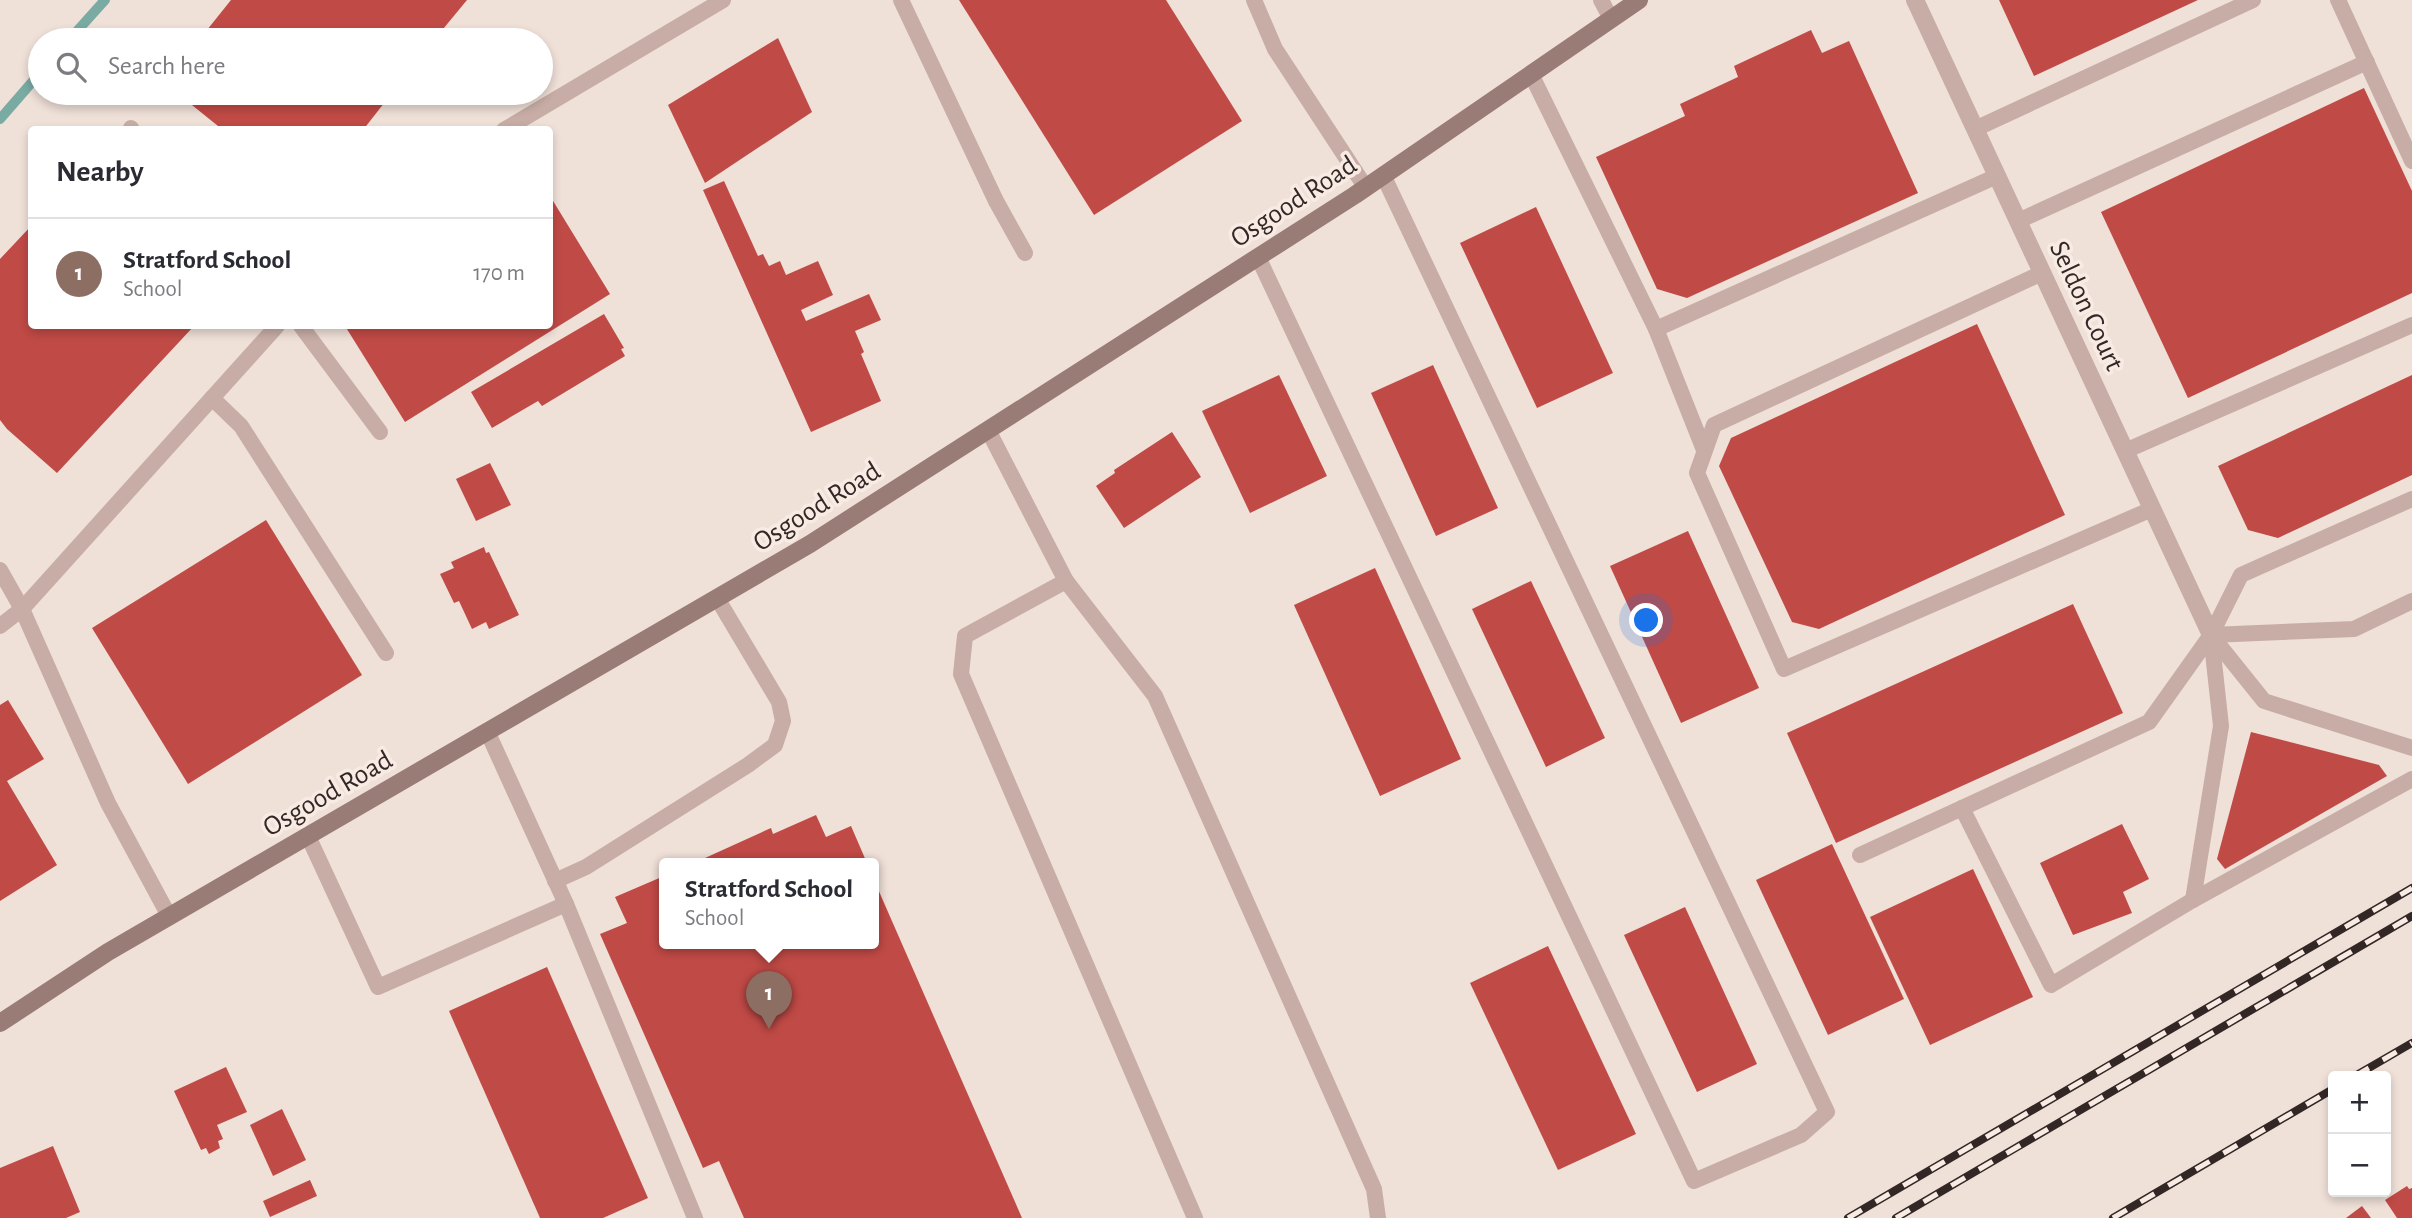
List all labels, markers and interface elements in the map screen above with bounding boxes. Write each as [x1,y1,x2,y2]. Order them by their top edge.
search box [28,28,553,105]
icon: search [52,48,90,86]
text: Search here [108,53,226,79]
street label: Osgood Road [1226,151,1362,253]
text: Nearby [56,157,144,187]
street label: Seldon Court [2044,237,2128,375]
text: Stratford School [123,247,291,273]
text: 1 [75,262,83,285]
text: 170 m [473,262,525,285]
text: School [123,278,182,301]
street label: Osgood Road [748,457,886,557]
your location [1629,603,1663,637]
street label: Osgood Road [259,746,397,842]
popup [659,858,879,949]
text: Stratford School [685,876,853,902]
text: School [685,907,744,930]
pin: 1 [746,971,792,1029]
map controls [2328,1071,2391,1197]
button: + [2328,1071,2391,1134]
button: − [2328,1134,2391,1197]

